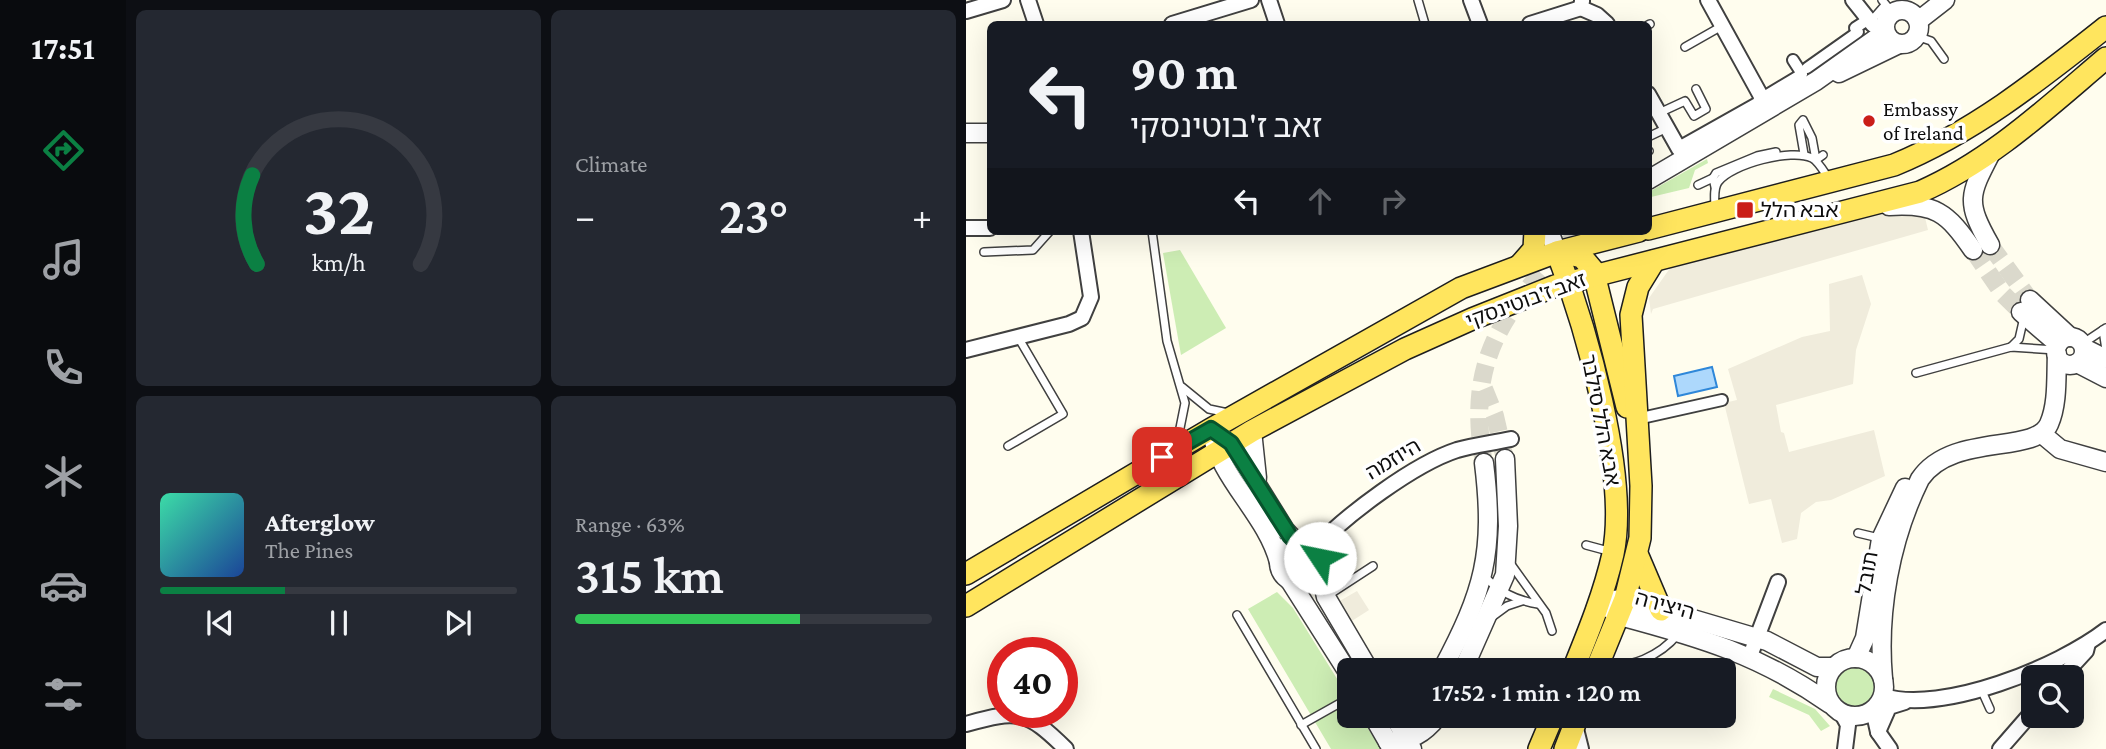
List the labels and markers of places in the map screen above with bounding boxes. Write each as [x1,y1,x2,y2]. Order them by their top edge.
place label: Embassy of Ireland [1883,97,1964,145]
marker: Embassy of Ireland [1861,113,1877,129]
place label: אבא הלל [1761,198,1839,222]
marker: אבא הלל [1735,200,1755,220]
pin [1132,427,1192,487]

